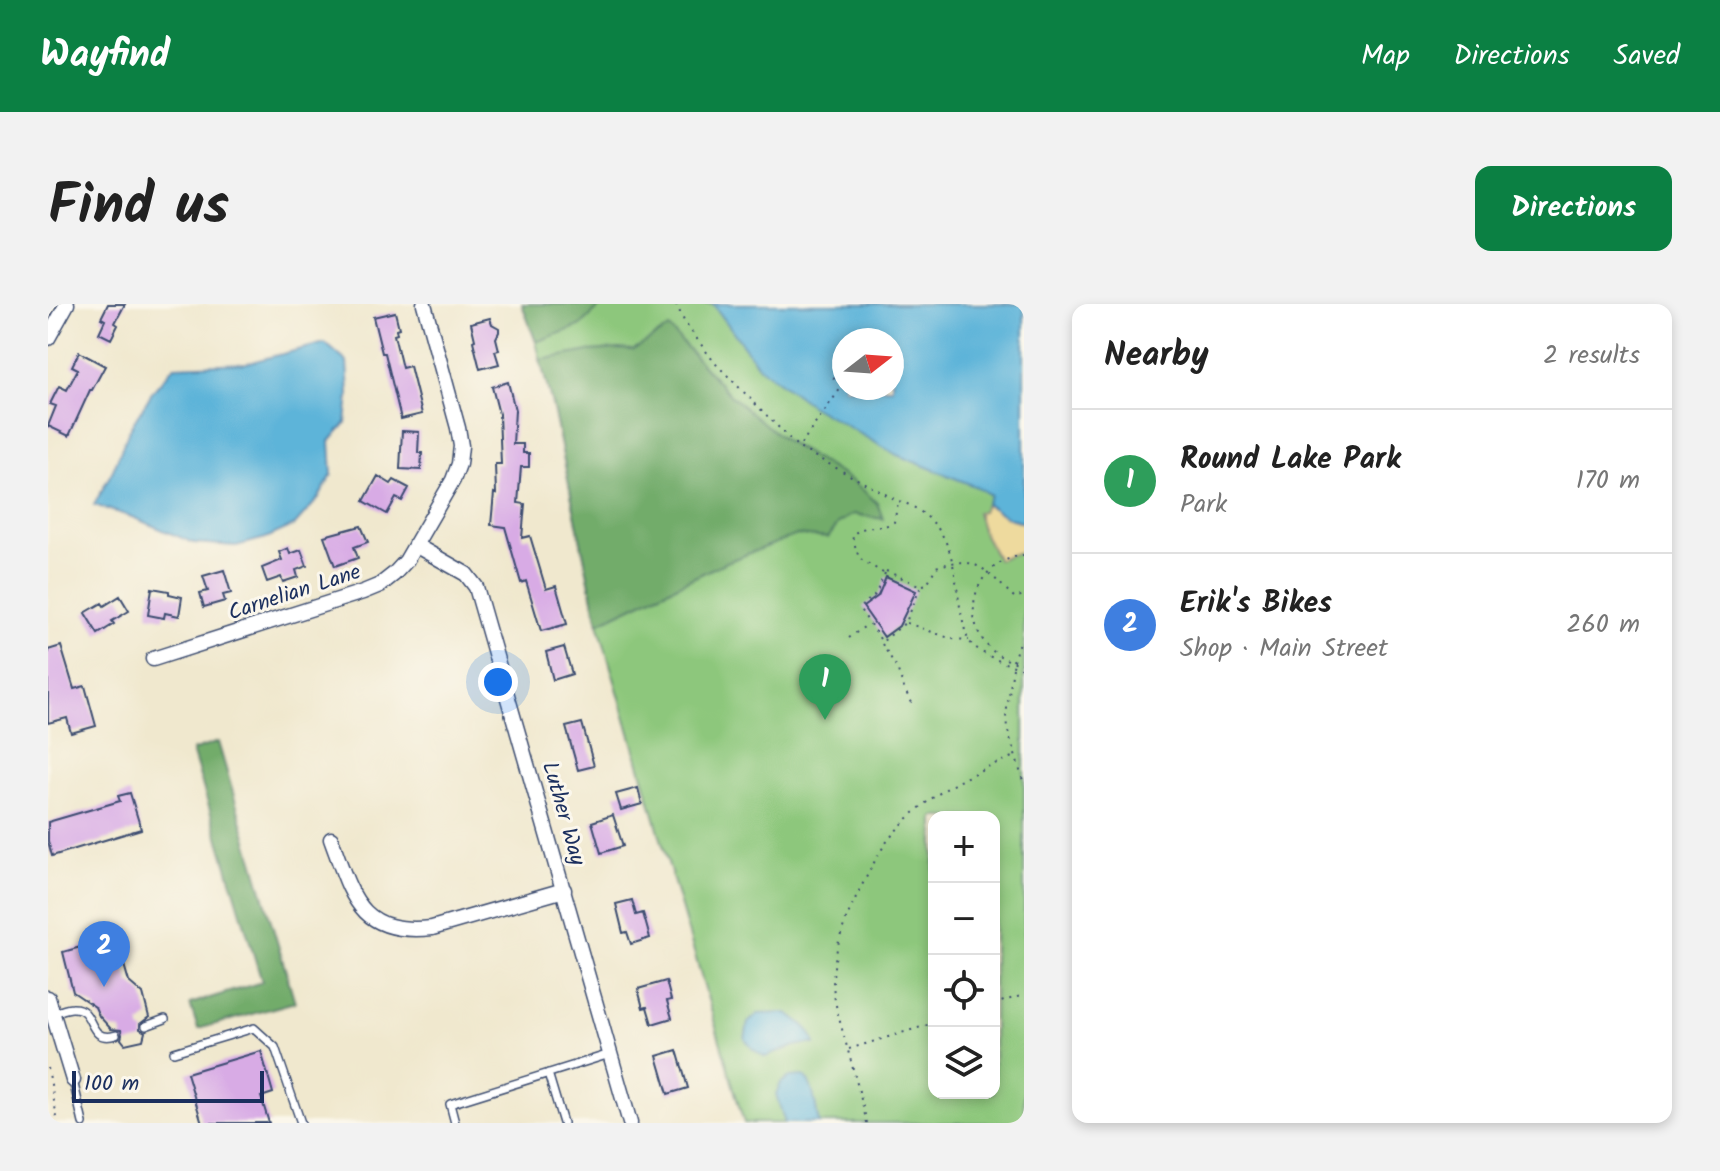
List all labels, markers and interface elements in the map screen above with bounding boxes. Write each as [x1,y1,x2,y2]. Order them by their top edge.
text: Wayfind [40,26,170,86]
text: Map [1361,34,1410,79]
text: Directions [1454,34,1570,79]
text: Saved [1614,34,1680,79]
text: Find us [48,163,229,253]
button: Directions [1475,166,1672,251]
north arrow [832,328,904,400]
text: Nearby [1104,329,1209,383]
text: 2 results [1543,335,1640,377]
text: Round Lake Park [1180,436,1401,484]
text: 1 [1126,460,1134,502]
text: 170 m [1576,460,1640,502]
text: Park [1180,484,1227,526]
street label: Carnelian Lane [224,555,366,631]
text: Erik's Bikes [1180,580,1332,628]
text: 2 [1122,604,1138,646]
text: 260 m [1566,604,1640,646]
text: Shop · Main Street [1180,628,1388,670]
pin: 1 [799,654,851,720]
your location [478,662,518,702]
street label: Luther Way [531,758,594,870]
map controls [928,811,1000,1099]
button: + [928,811,1000,883]
button: − [928,883,1000,955]
pin: 2 [78,921,130,987]
button: locate [928,955,1000,1027]
button: layers [928,1027,1000,1099]
scale bar [72,1067,264,1103]
text: 100 m [84,1067,139,1102]

